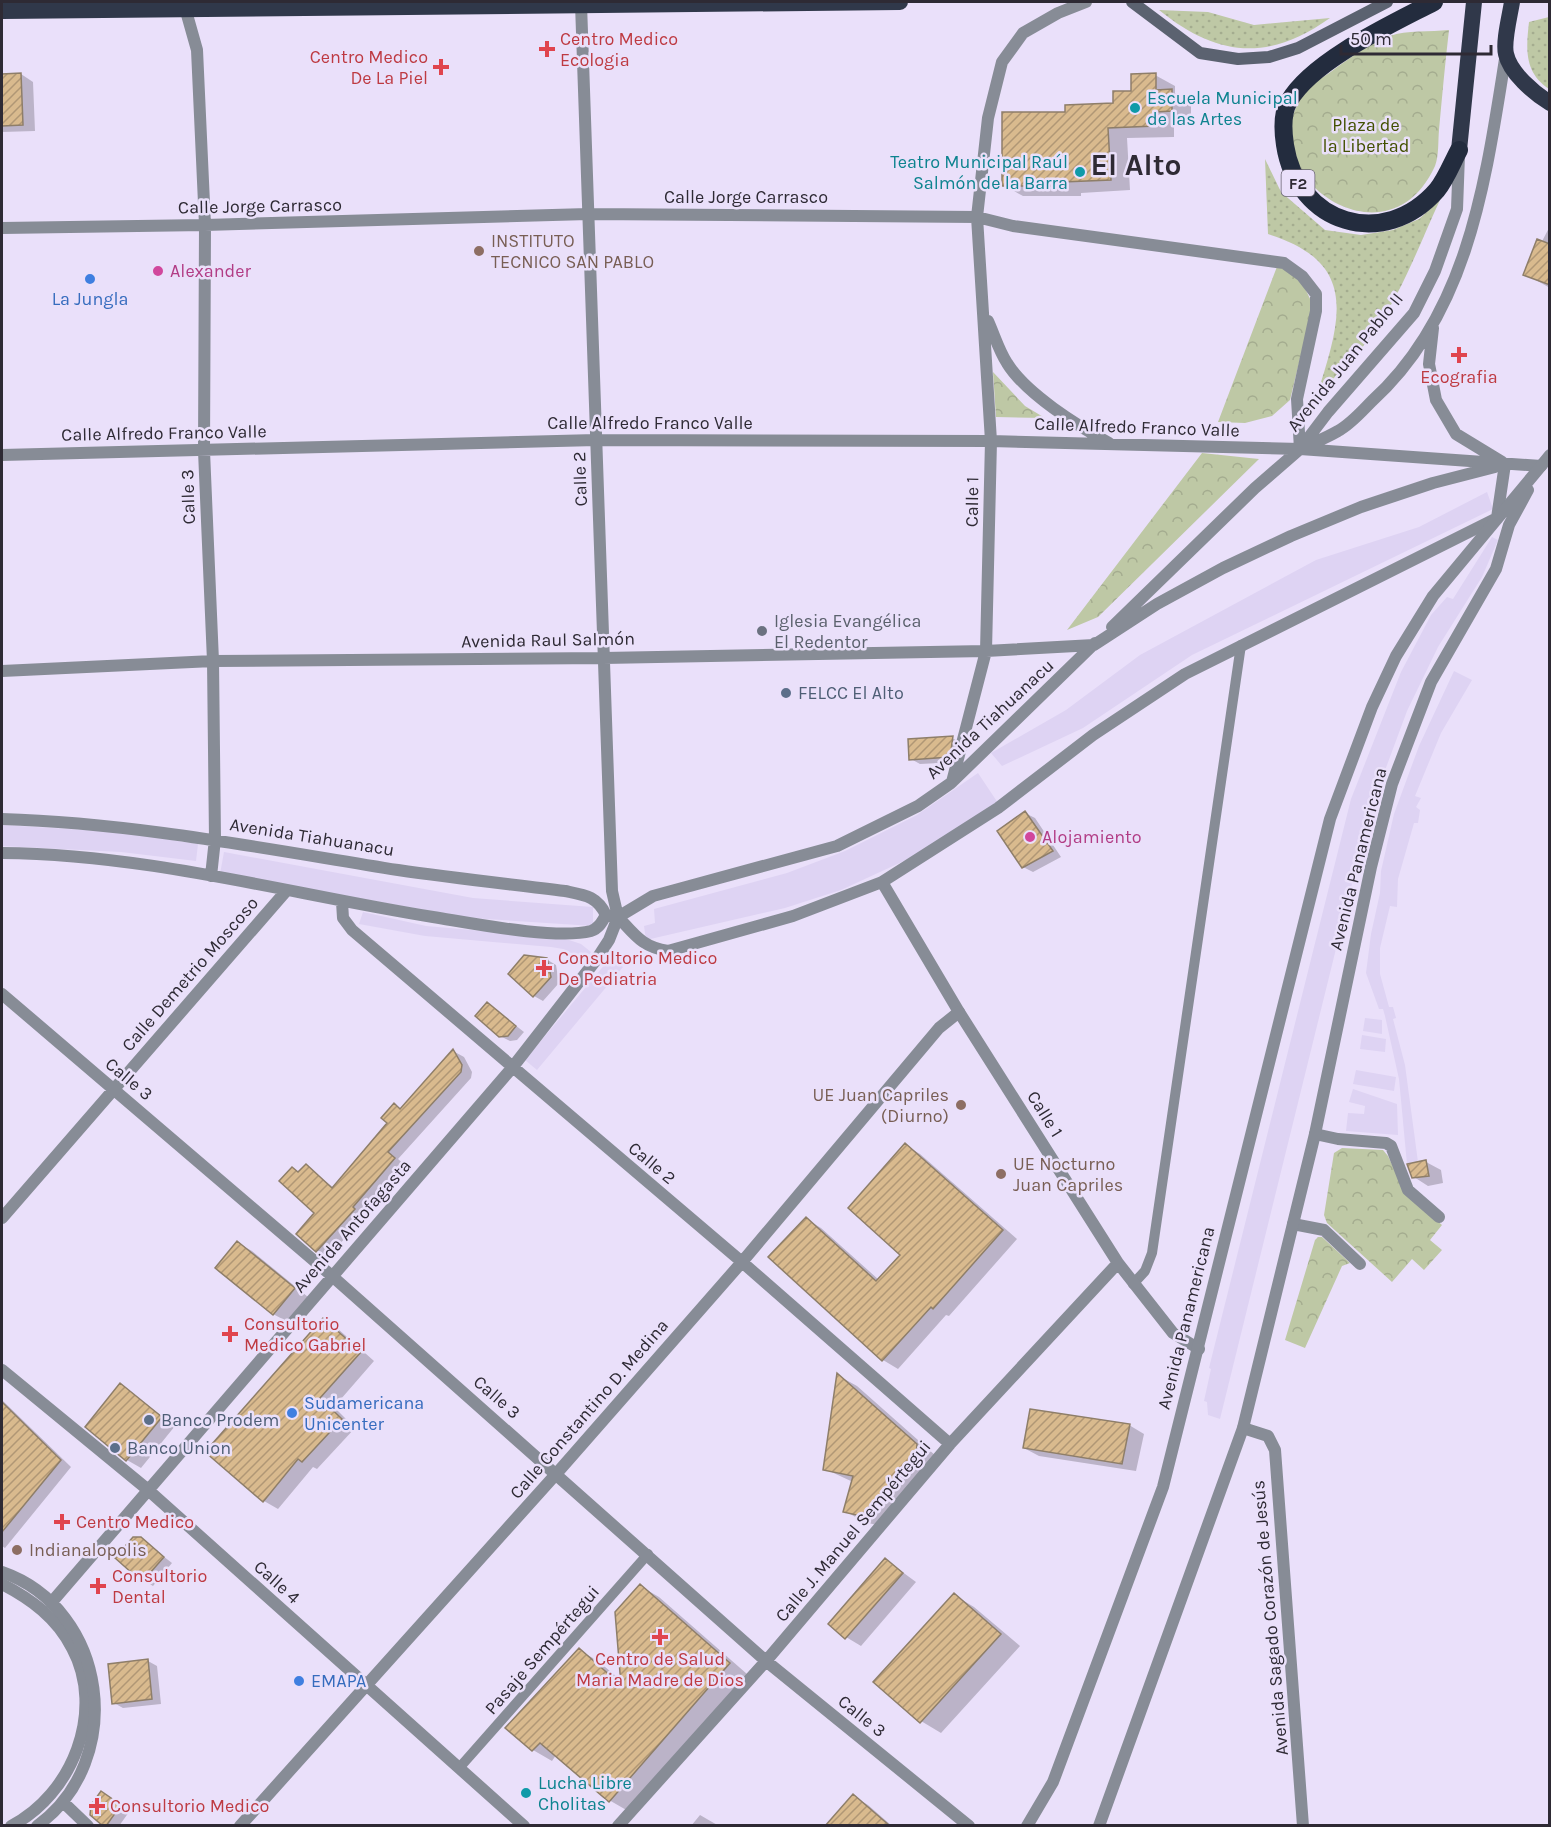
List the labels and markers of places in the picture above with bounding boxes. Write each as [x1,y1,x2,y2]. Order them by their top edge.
place label: Centro Medico Ecologia [560,28,678,71]
marker: Centro Medico Ecologia [538,40,556,58]
place label: Centro Medico De La Piel [310,46,428,89]
marker: Centro Medico De La Piel [432,58,450,76]
place label: Escuela Municipal de las Artes [1147,87,1298,130]
marker: Escuela Municipal de las Artes [1128,101,1142,115]
place label: Teatro Municipal Raúl Salmón de la Barra [890,151,1068,194]
marker: Teatro Municipal Raúl Salmón de la Barra [1073,165,1087,179]
place label: INSTITUTO TECNICO SAN PABLO [491,230,654,273]
marker: INSTITUTO TECNICO SAN PABLO [472,244,486,258]
place label: Alexander [170,260,252,282]
marker: Alexander [151,264,165,278]
marker: La Jungla [83,272,97,286]
place label: La Jungla [52,288,128,310]
marker: Ecografia [1450,346,1468,364]
place label: Ecografia [1420,366,1498,388]
place label: Iglesia Evangélica El Redentor [774,610,921,653]
marker: Iglesia Evangélica El Redentor [755,624,769,638]
place label: FELCC El Alto [798,682,904,704]
marker: FELCC El Alto [779,686,793,700]
place label: Alojamiento [1042,826,1142,848]
marker: Alojamiento [1023,830,1037,844]
place label: Consultorio Medico De Pediatria [558,947,717,990]
marker: Consultorio Medico De Pediatria [535,959,553,977]
place label: UE Juan Capriles (Diurno) [813,1084,949,1127]
marker: UE Juan Capriles (Diurno) [954,1098,968,1112]
place label: UE Nocturno Juan Capriles [1013,1153,1123,1196]
marker: UE Nocturno Juan Capriles [994,1167,1008,1181]
place label: Consultorio Medico Gabriel [244,1313,366,1356]
marker: Consultorio Medico Gabriel [221,1325,239,1343]
place label: Sudamericana Unicenter [304,1392,424,1435]
marker: Sudamericana Unicenter [285,1406,299,1420]
place label: Banco Prodem [161,1409,279,1431]
marker: Banco Prodem [142,1413,156,1427]
place label: Banco Union [127,1437,231,1459]
marker: Banco Union [108,1441,122,1455]
place label: Centro Medico [76,1511,194,1533]
marker: Centro Medico [53,1513,71,1531]
place label: Indianalopolis [29,1539,147,1561]
marker: Indianalopolis [10,1543,24,1557]
place label: Consultorio Dental [112,1565,207,1608]
marker: Consultorio Dental [89,1577,107,1595]
marker: Centro de Salud Maria Madre de Dios [651,1628,669,1646]
place label: Centro de Salud Maria Madre de Dios [576,1648,744,1691]
place label: EMAPA [311,1670,366,1692]
marker: EMAPA [292,1674,306,1688]
place label: Lucha Libre Cholitas [538,1772,632,1815]
marker: Lucha Libre Cholitas [519,1786,533,1800]
place label: Consultorio Medico [110,1795,269,1817]
marker: Consultorio Medico [88,1797,106,1815]

